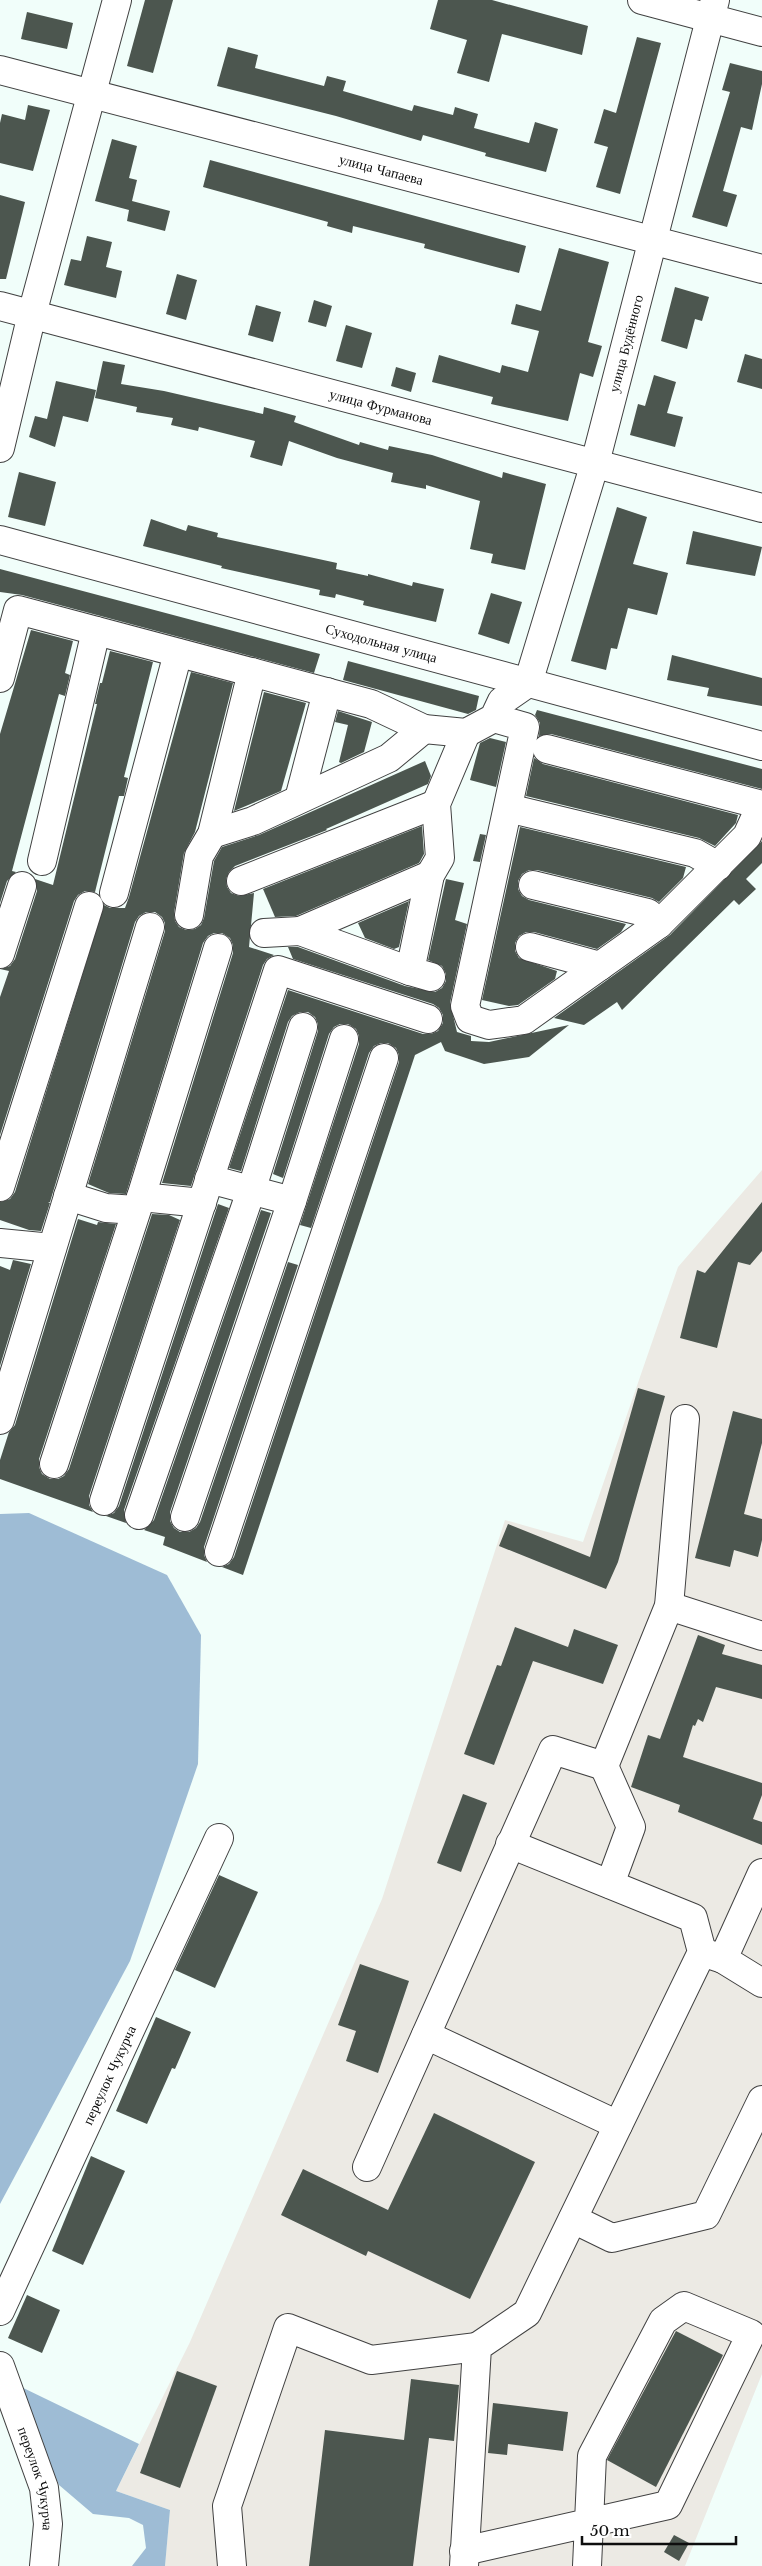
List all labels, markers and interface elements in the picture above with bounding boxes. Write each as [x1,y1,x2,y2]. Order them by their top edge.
street label: улица Чапаева [337,150,426,189]
street label: улица Будённого [605,293,647,394]
street label: улица Фурманова [327,385,435,429]
street label: Суходольная улица [323,619,440,667]
street label: переулок Чукурча [78,2022,140,2128]
street label: переулок Чукурча [14,2424,57,2532]
scale bar [582,2514,736,2546]
text: 50 m [590,2521,630,2540]

